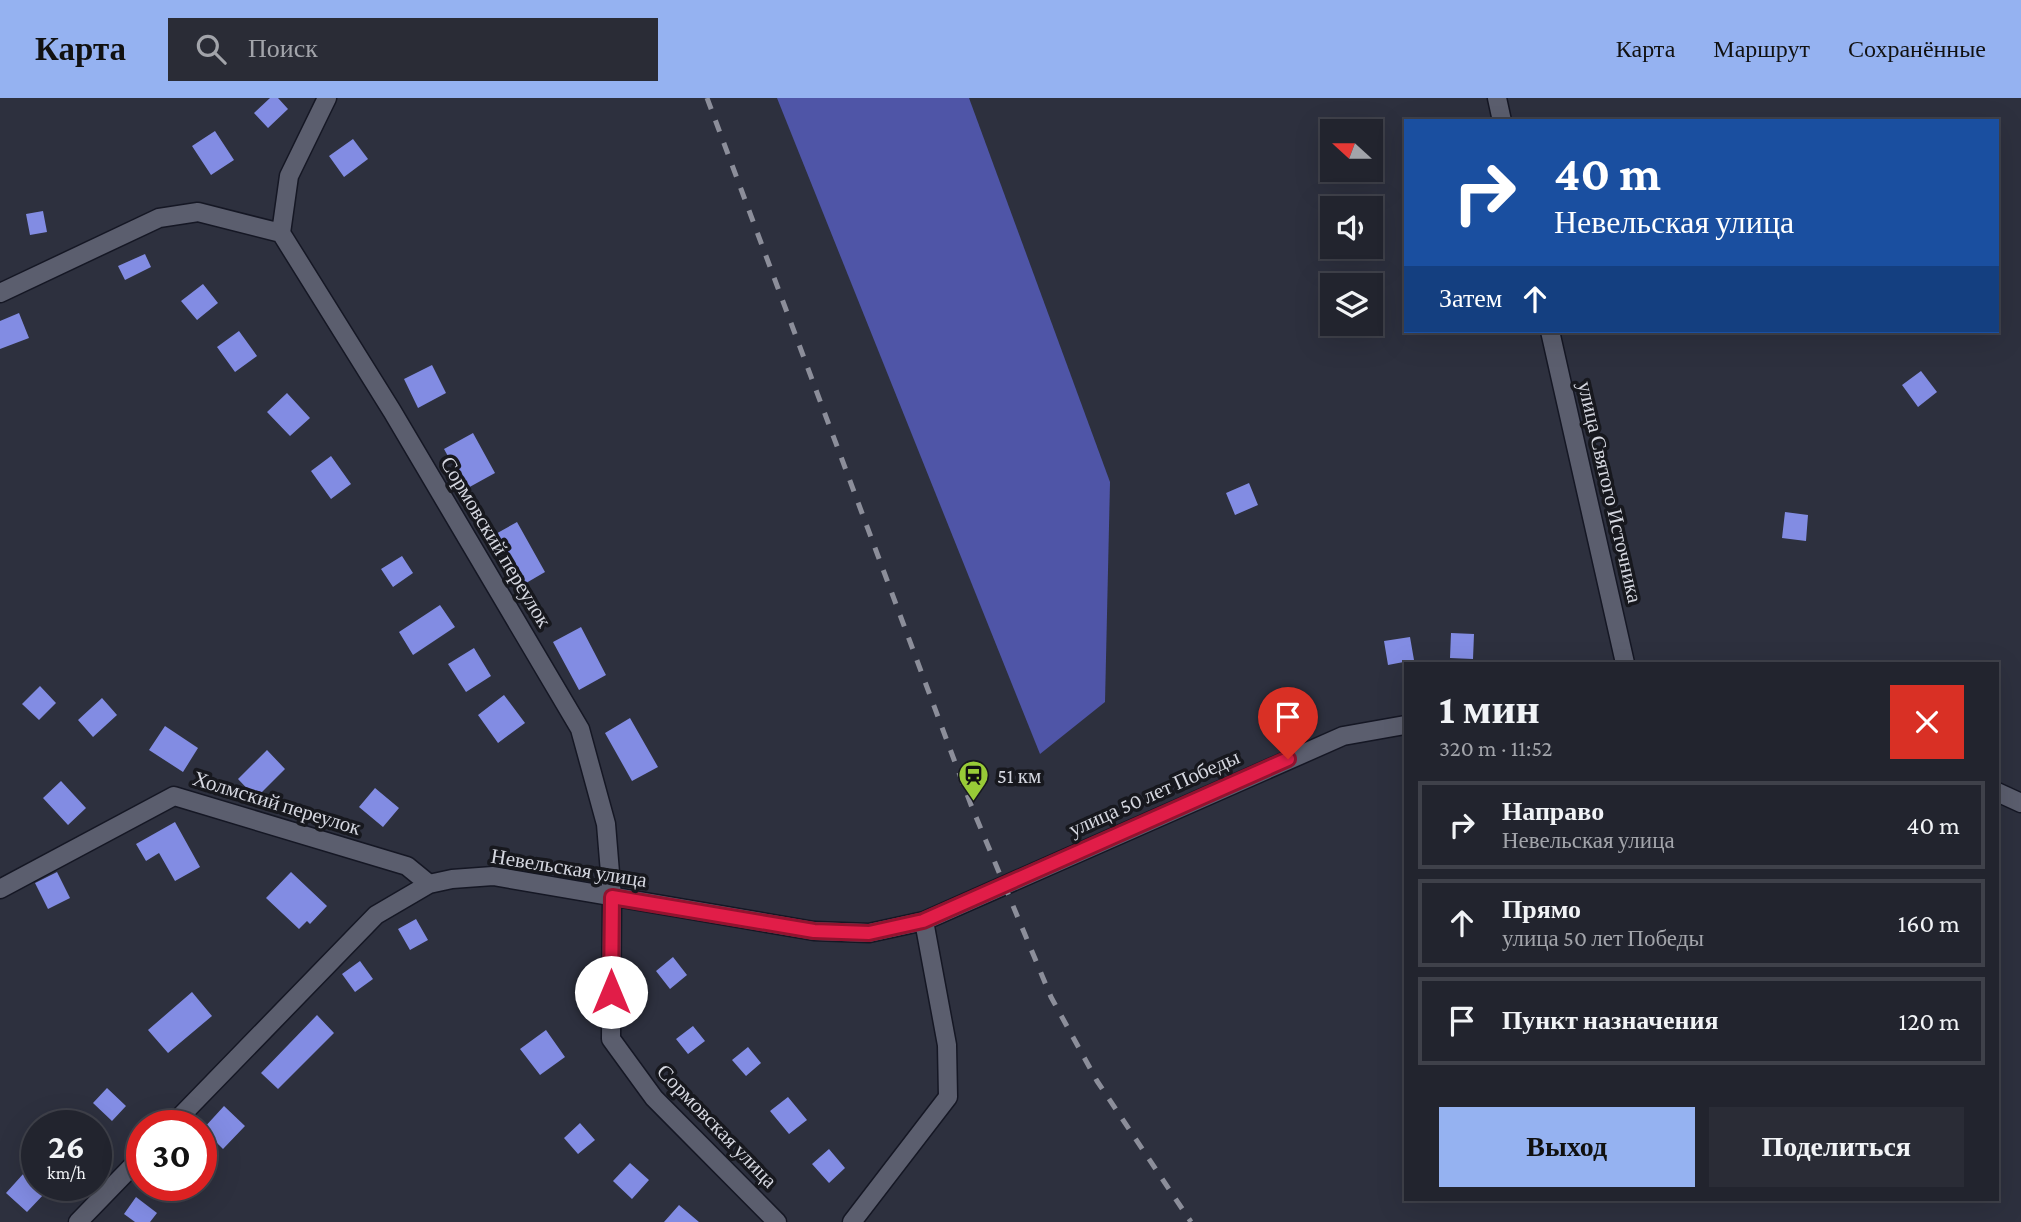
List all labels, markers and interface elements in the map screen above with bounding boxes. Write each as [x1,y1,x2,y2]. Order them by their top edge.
search box [168,18,658,81]
text: Карта [35,30,126,67]
icon: search [192,30,230,68]
text: Поиск [248,34,318,63]
text: Карта [1616,35,1675,62]
text: Маршрут [1713,35,1810,62]
text: Сохранённые [1848,35,1986,62]
north arrow [1320,119,1382,182]
map controls [1320,119,1383,336]
text: 40 m [1554,146,1661,201]
icon: right [1439,147,1530,238]
button: sound [1320,196,1383,259]
text: Невельская улица [1554,204,1794,240]
button: layers [1320,273,1383,336]
icon: ahead [1516,280,1554,318]
text: Затем [1439,284,1502,313]
street label: улица Святого Источника [1573,379,1647,606]
street label: Сормовский переулок [436,452,557,632]
text: 1 мин [1439,685,1540,732]
button: close [1890,685,1964,759]
pin [1258,687,1318,759]
icon: arrive [1269,698,1307,736]
text: 320 m · 11:52 [1439,735,1553,761]
street label: улица 50 лет Победы [1065,745,1243,841]
station icon: 51 км [957,759,991,803]
place label: 51 км [997,764,1041,788]
street label: Холмский переулок [190,766,365,840]
text: Направо [1502,797,1604,826]
icon: right [1443,806,1481,844]
text: 40 m [1906,811,1960,840]
text: Невельская улица [1502,827,1675,853]
street label: Невельская улица [489,844,649,892]
text: Прямо [1502,895,1581,924]
icon: ahead [1443,904,1481,942]
text: 160 m [1898,909,1960,938]
text: улица 50 лет Победы [1502,925,1704,951]
position arrow [574,955,648,1029]
icon: arrive [1443,1002,1481,1040]
text: Пункт назначения [1502,1006,1719,1035]
text: 120 m [1899,1007,1960,1036]
street label: Сормовская улица [652,1059,782,1193]
button: Выход [1439,1107,1695,1187]
button: Поделиться [1709,1107,1964,1187]
speed limit sign: 30 [126,1110,217,1201]
text: 26 [48,1127,85,1166]
text: km/h [47,1163,86,1183]

